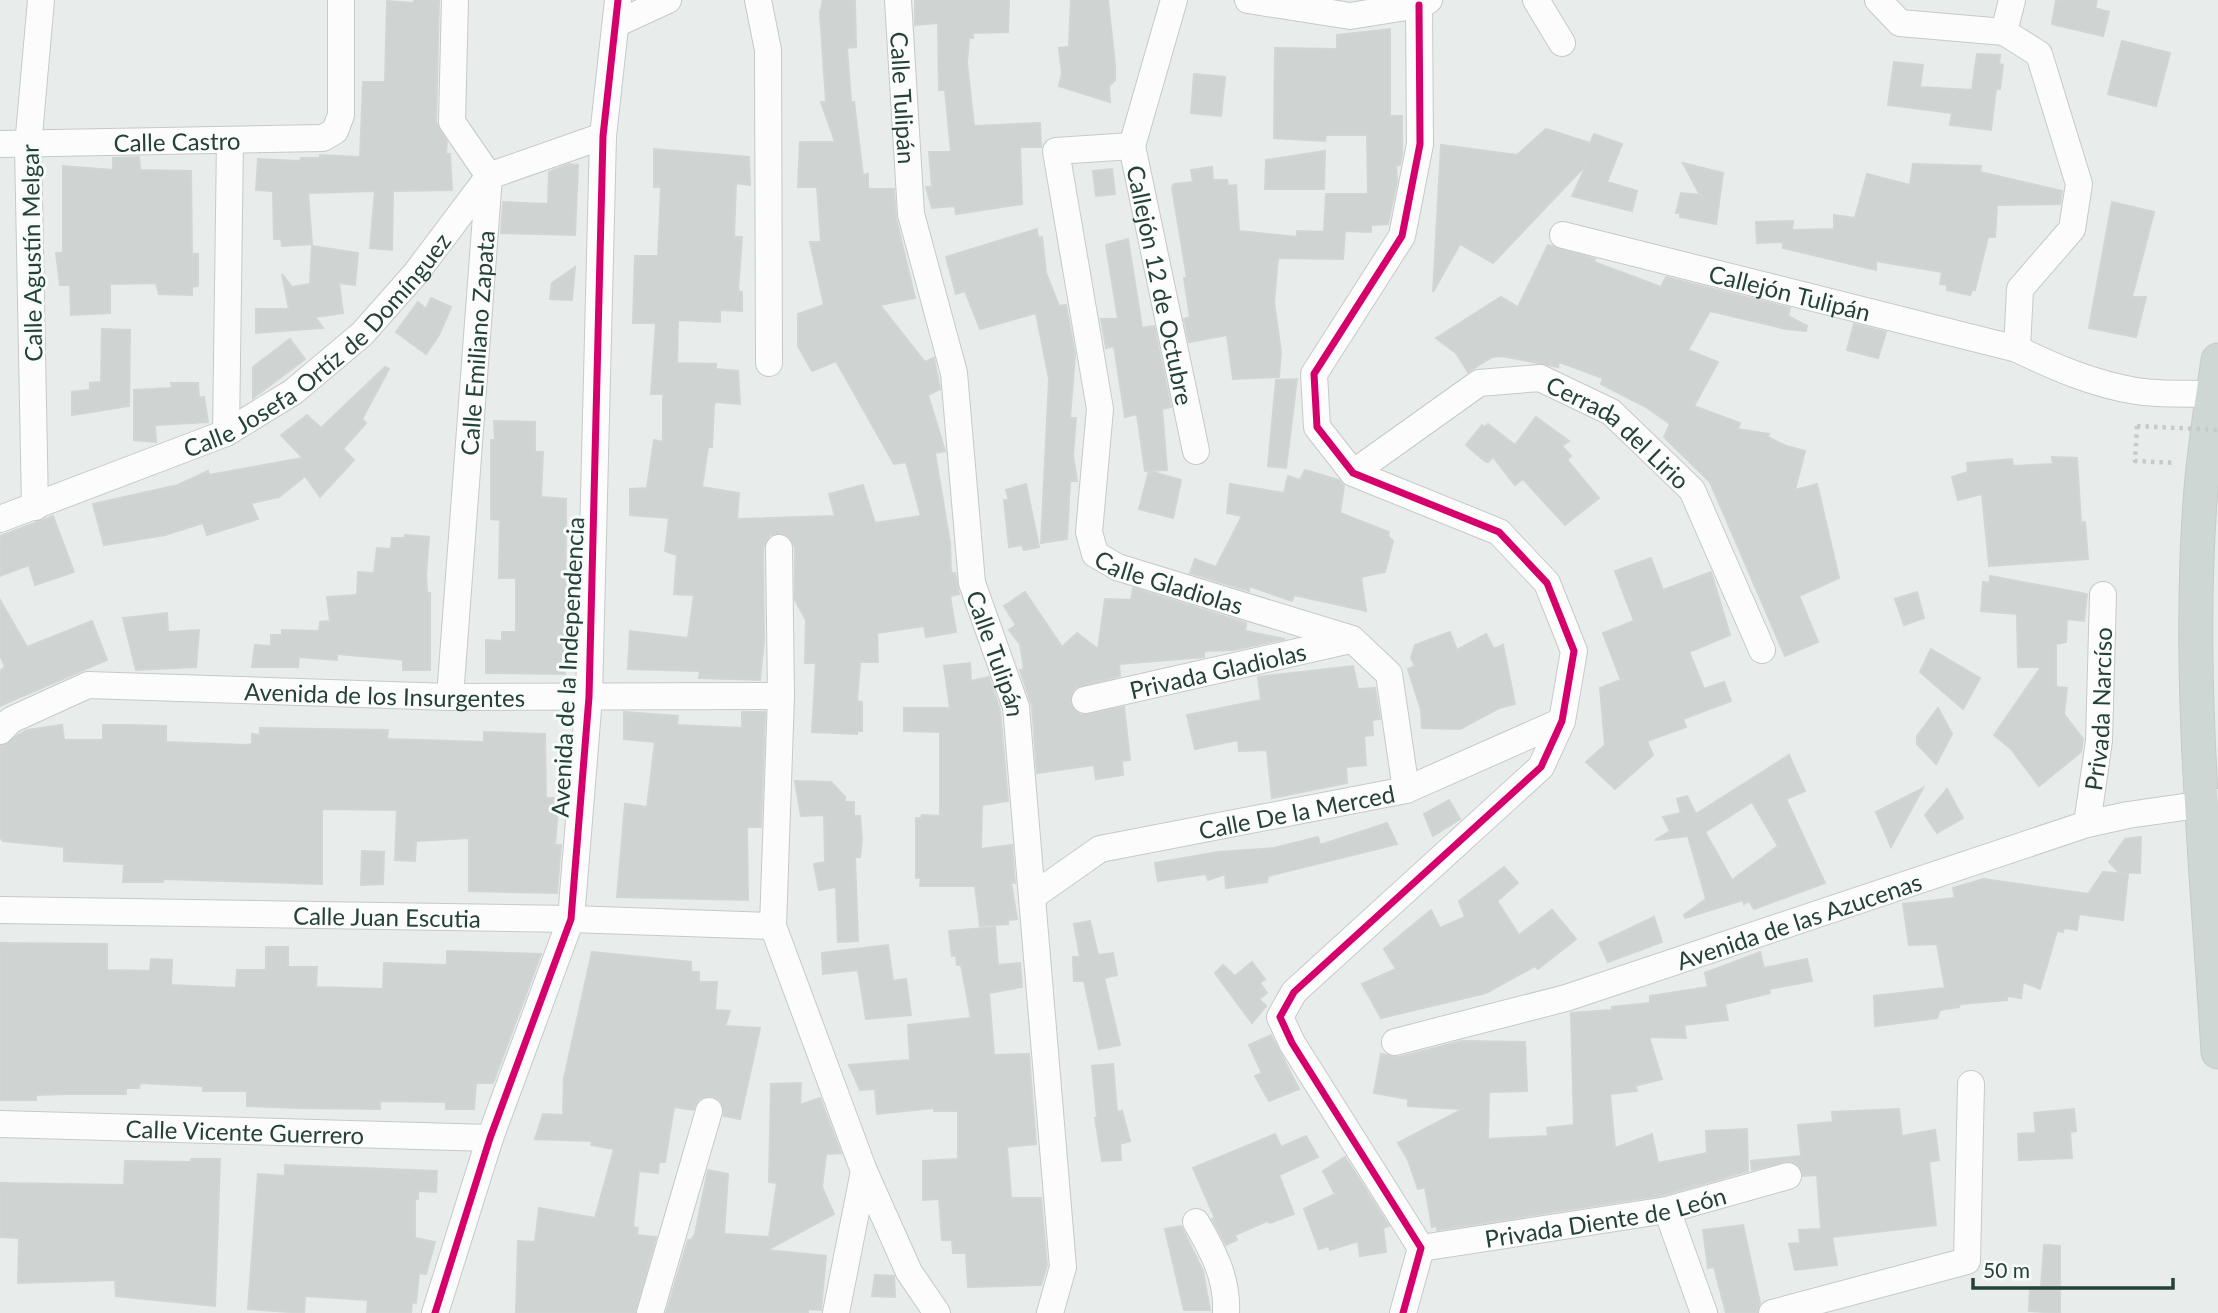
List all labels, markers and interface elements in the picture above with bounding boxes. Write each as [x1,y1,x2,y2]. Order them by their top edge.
street label: Calle Tulipán [885,31,922,165]
street label: Calle Castro [113,125,241,156]
street label: Calle Agustín Melgar [15,144,47,362]
street label: Callejón 12 de Octubre [1122,163,1200,408]
street label: Calle Josefa Ortíz de Domínguez [179,227,456,462]
street label: Calle Emiliano Zapata [454,229,499,457]
street label: Callejón Tulipán [1706,258,1874,326]
street label: Cerrada del Lirio [1542,369,1696,495]
street label: Avenida de la Independencia [545,516,589,818]
street label: Calle Gladiolas [1090,543,1247,619]
street label: Calle Tulipán [961,586,1031,718]
street label: Privada Narcíso [2078,627,2117,792]
street label: Privada Gladiolas [1127,636,1309,704]
street label: Avenida de los Insurgentes [244,676,525,712]
street label: Calle De la Merced [1196,778,1397,844]
street label: Avenida de las Azucenas [1673,866,1925,975]
street label: Calle Juan Escutia [293,900,481,932]
street label: Calle Vicente Guerrero [125,1113,365,1149]
street label: Privada Diente de León [1483,1180,1729,1252]
scale bar [1973,1246,2172,1290]
text: 50 m [1983,1257,2030,1282]

